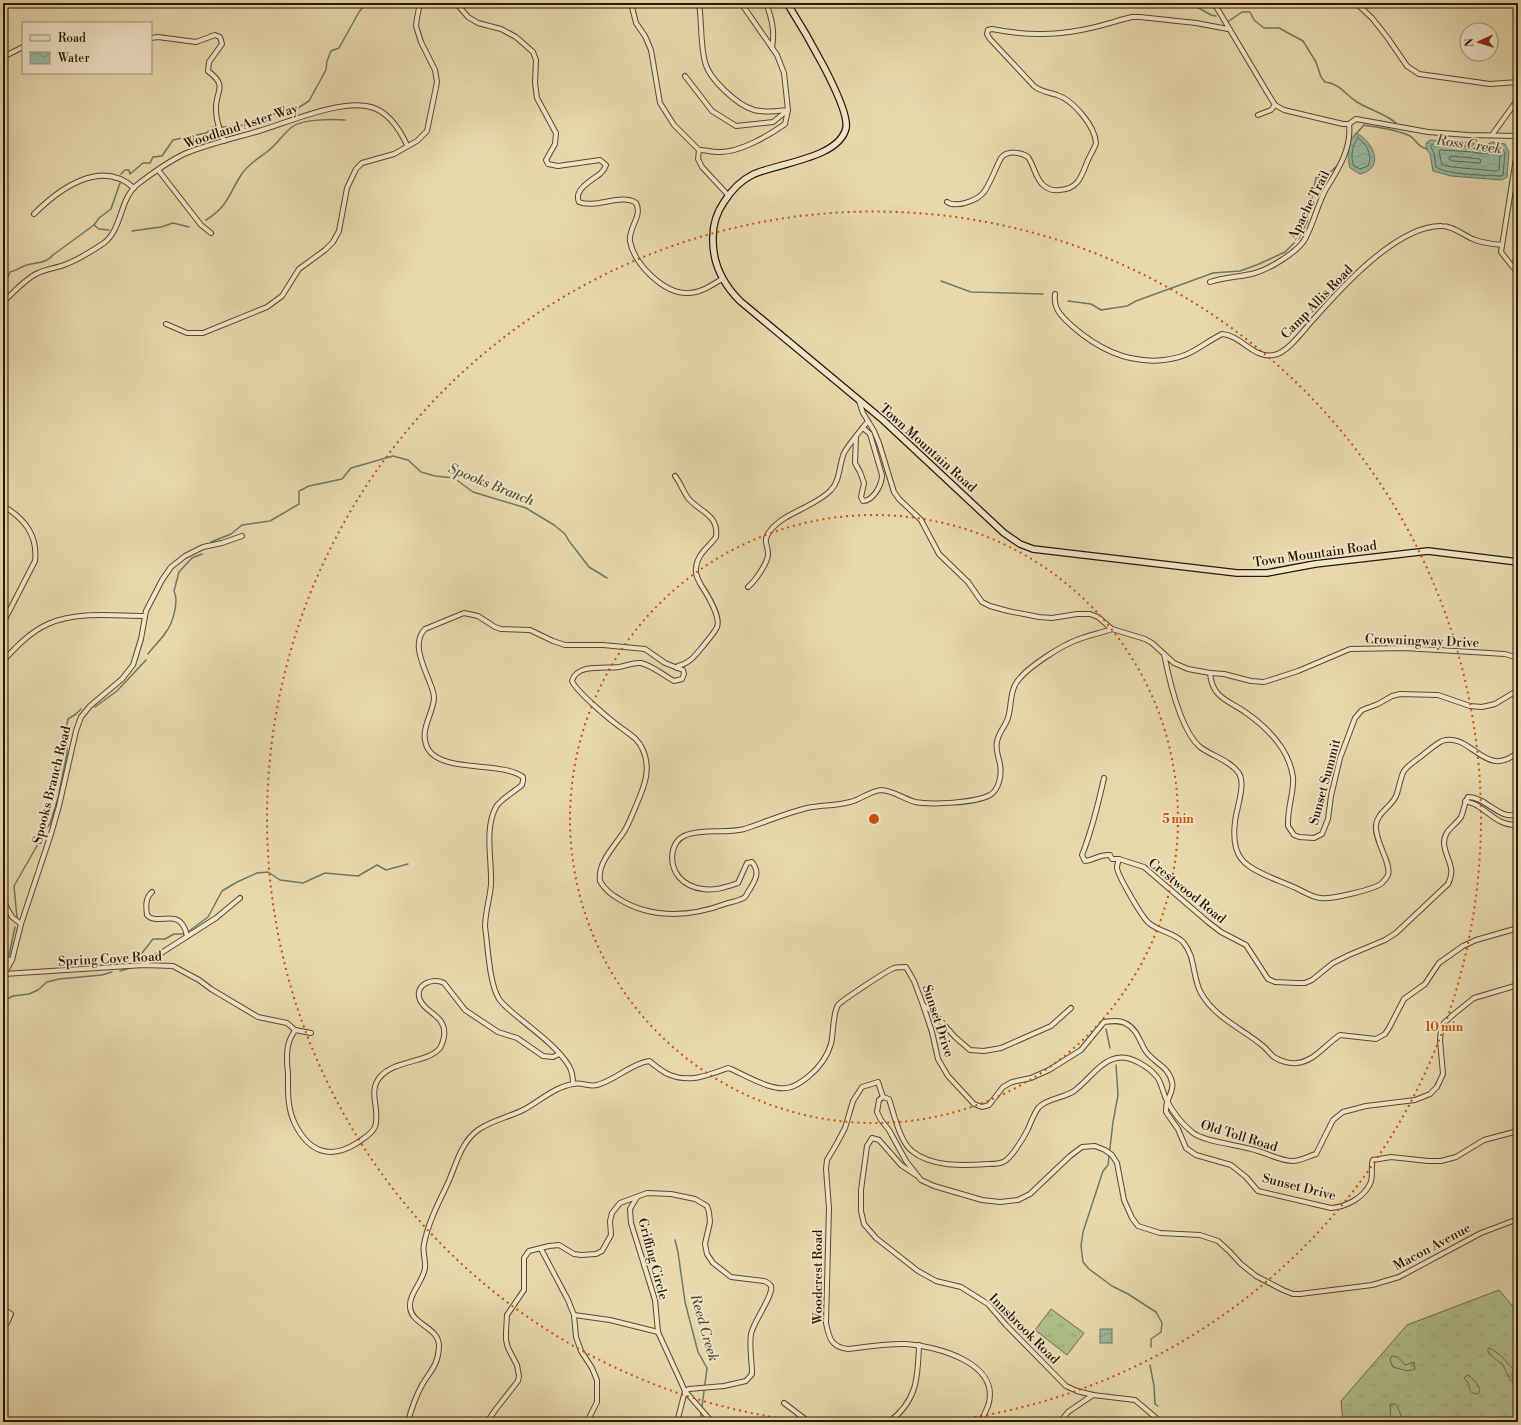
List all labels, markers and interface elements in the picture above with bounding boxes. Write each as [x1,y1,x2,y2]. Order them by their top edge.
legend [22,22,152,74]
north arrow [1459,22,1499,62]
text: Road [58,31,86,46]
text: N [1463,38,1477,47]
text: Water [57,51,90,66]
street label: Woodland Aster Way [181,100,301,152]
water label: Ross Creek [1434,131,1503,159]
street label: Apache Trail [1284,168,1333,243]
street label: Camp Allis Road [1278,261,1357,342]
street label: Town Mountain Road [876,400,980,496]
water label: Spooks Branch [445,460,537,511]
street label: Town Mountain Road [1252,537,1378,571]
street label: Crowningway Drive [1364,631,1480,651]
street label: Spooks Branch Road [30,724,75,846]
street label: Sunset Summit [1306,737,1344,827]
centre of rings [867,812,881,826]
text: 5 min [1162,812,1194,827]
street label: Crestwood Road [1145,855,1229,928]
street label: Spring Cove Road [58,948,163,970]
street label: Sunset Drive [919,983,957,1060]
text: 10 min [1425,1020,1464,1035]
street label: Old Toll Road [1198,1117,1280,1156]
street label: Sunset Drive [1261,1170,1338,1204]
street label: Griffing Circle [634,1216,672,1302]
street label: Macon Avenue [1391,1220,1474,1274]
street label: Woodcrest Road [810,1229,826,1325]
street label: Innsbrook Road [985,1290,1063,1368]
water label: Reed Creek [686,1291,722,1364]

